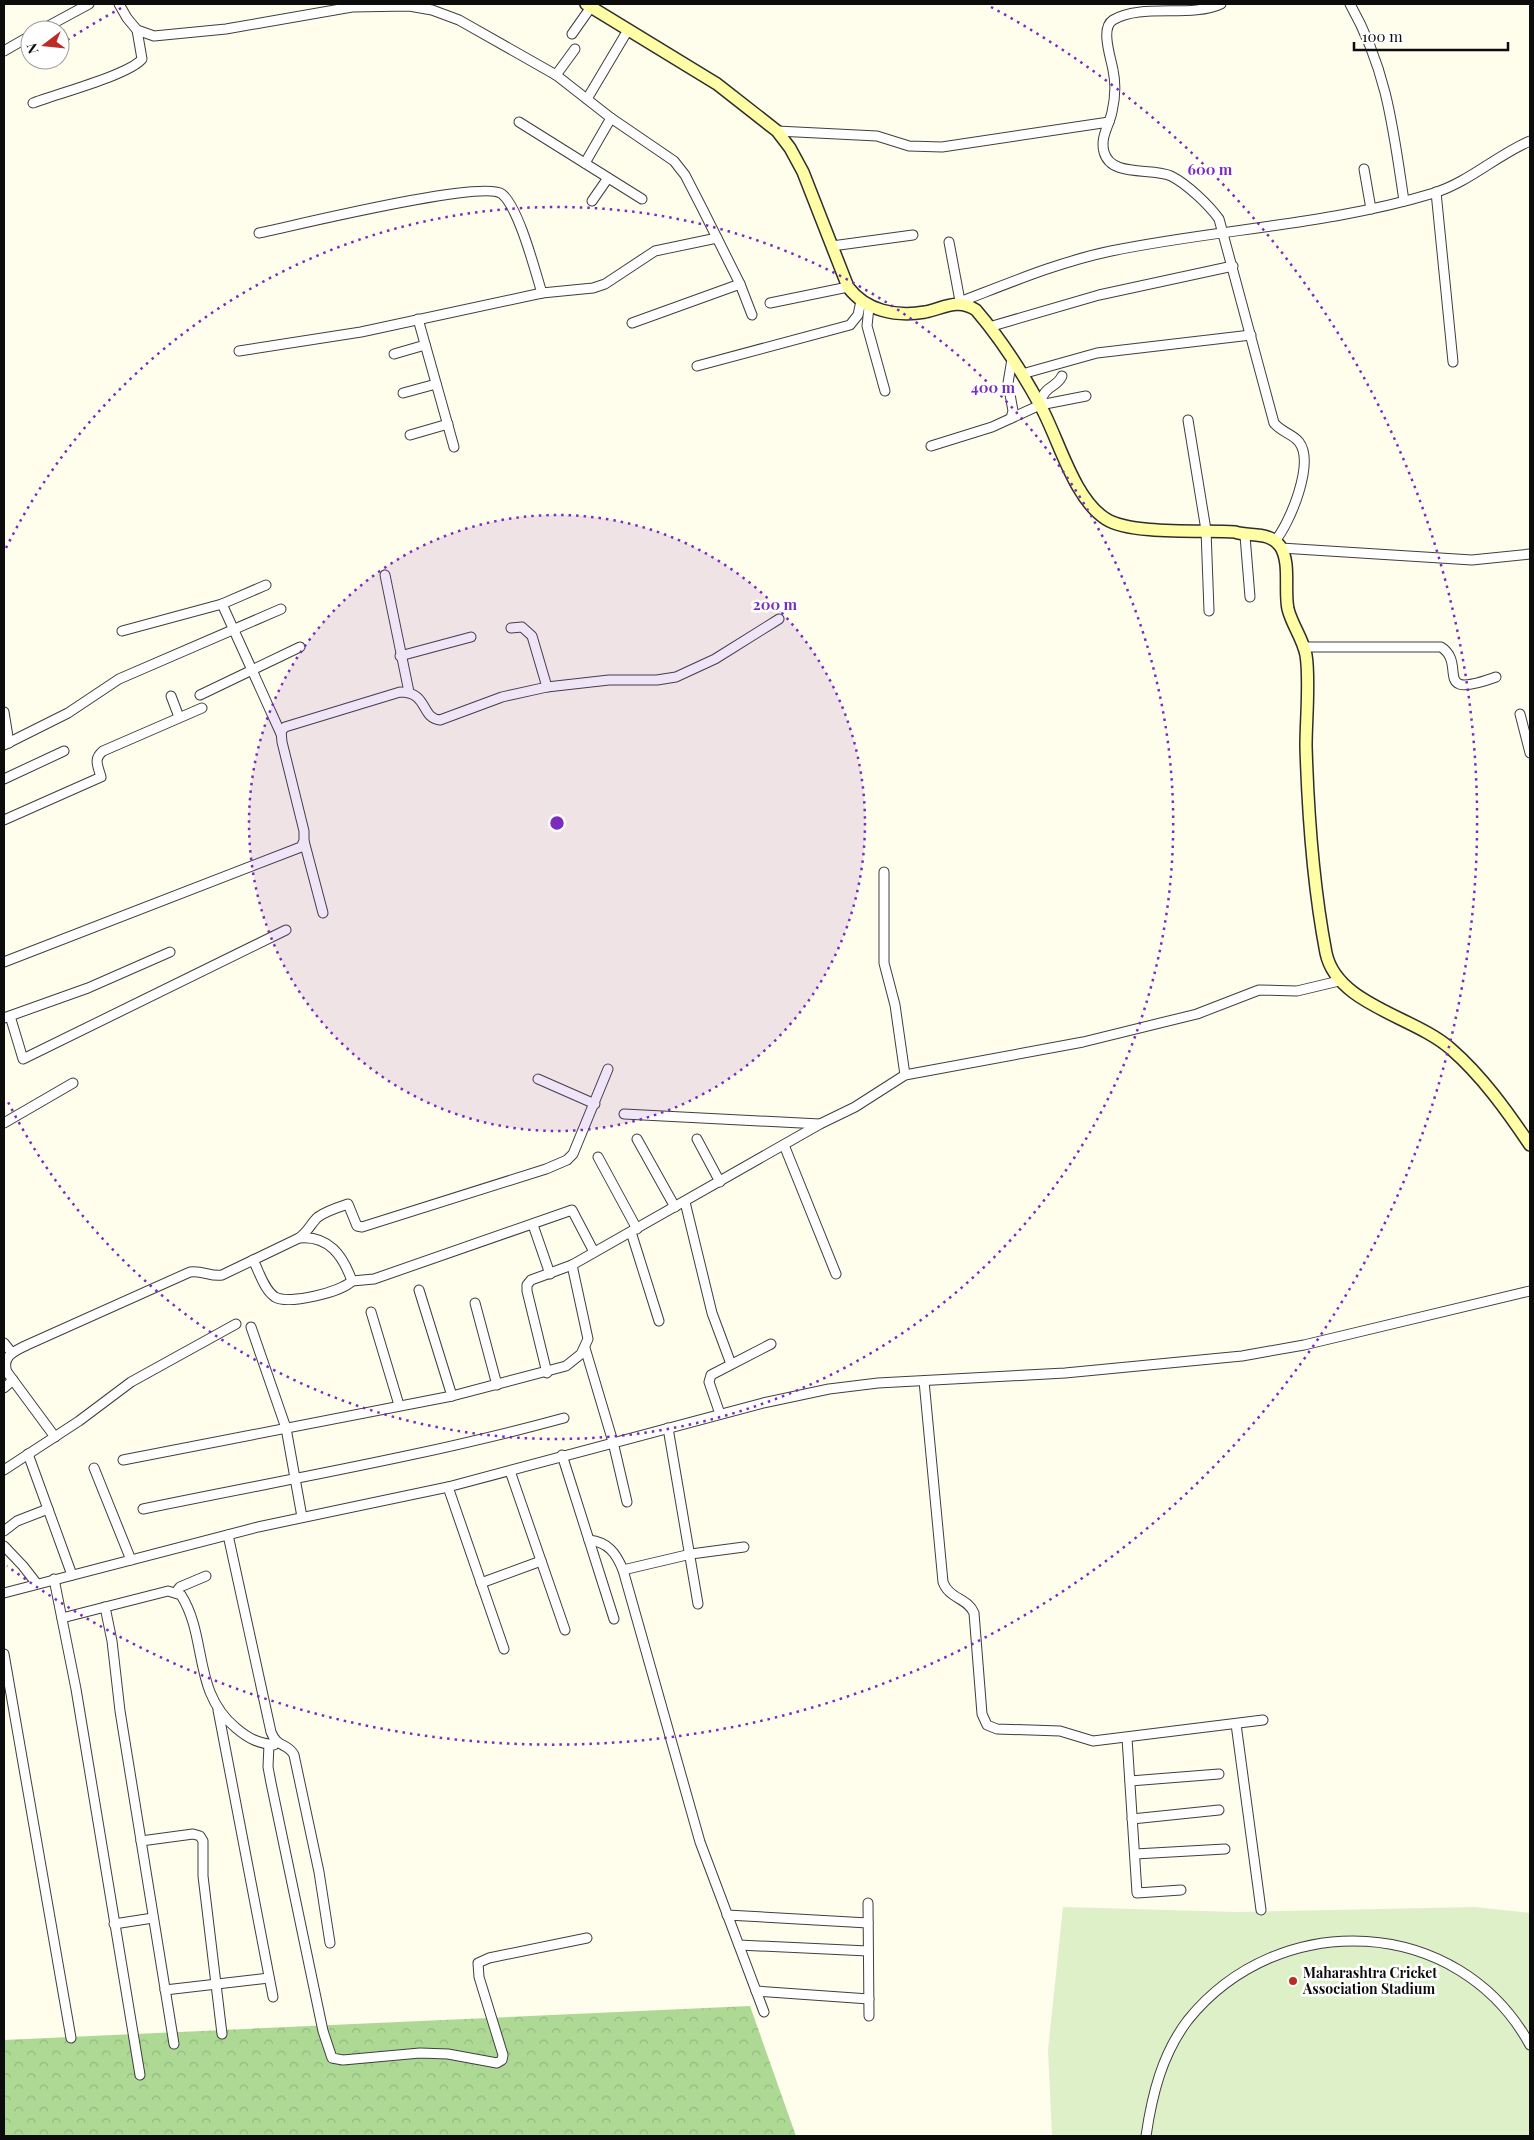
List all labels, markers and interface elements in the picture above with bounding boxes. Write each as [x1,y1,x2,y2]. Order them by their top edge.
north arrow [20,20,70,70]
scale bar [1354,20,1508,52]
text: 100 m [1362,26,1403,46]
text: N [21,41,43,56]
text: 600 m [1188,159,1233,179]
text: 400 m [971,377,1016,397]
text: 200 m [753,594,798,614]
centre of rings [548,814,566,832]
place label: Maharashtra Cricket Association Stadium [1302,1963,1437,1998]
marker: Maharashtra Cricket Association Stadium [1287,1975,1299,1987]

